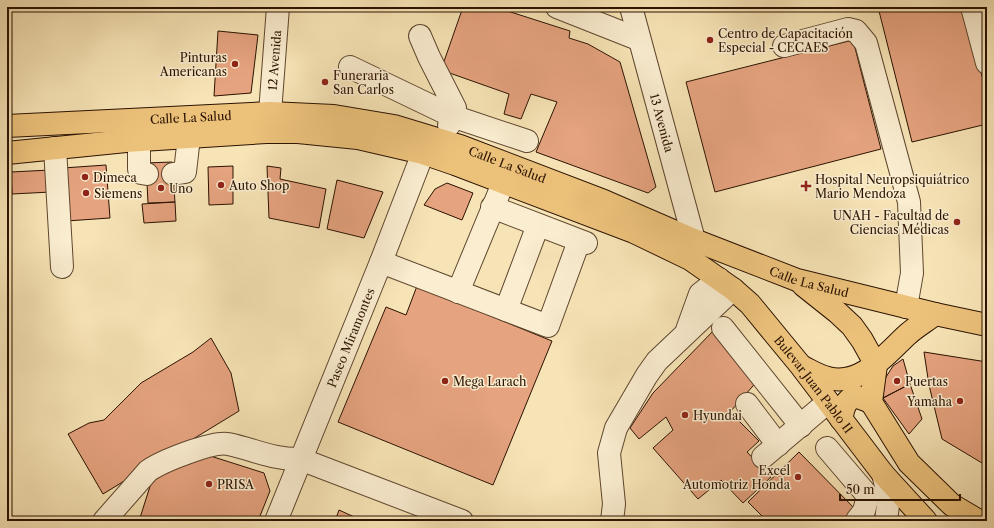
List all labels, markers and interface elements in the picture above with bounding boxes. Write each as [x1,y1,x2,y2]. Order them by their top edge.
place label: Centro de Capacitación Especial - CECAES [718,26,854,55]
street label: 12 Avenida [264,29,284,91]
marker: Centro de Capacitación Especial - CECAES [705,35,715,45]
place label: Pinturas Americanas [159,50,227,79]
marker: Pinturas Americanas [230,59,240,69]
place label: Funeraria San Carlos [333,68,394,97]
marker: Funeraria San Carlos [320,77,330,87]
street label: 13 Avenida [647,92,678,155]
street label: Calle La Salud [150,107,233,126]
street label: Calle La Salud [467,143,549,186]
place label: Dimeca [93,170,138,185]
marker: Dimeca [80,172,90,182]
place label: Hospital Neuropsiquiátrico Mario Mendoza [815,172,969,201]
place label: Auto Shop [228,178,289,193]
marker: Auto Shop [216,180,226,190]
marker: Hospital Neuropsiquiátrico Mario Mendoza [800,180,812,192]
place label: Uno [169,181,193,196]
marker: Uno [156,183,166,193]
place label: Siemens [94,186,142,201]
marker: Siemens [81,188,91,198]
place label: UNAH - Facultad de Ciencias Médicas [833,208,949,237]
marker: UNAH - Facultad de Ciencias Médicas [952,217,962,227]
street label: Calle La Salud [767,263,851,300]
street label: Paseo Miramontes [324,286,377,389]
street label: Bulevar Juan Pablo II [771,332,857,436]
place label: Mega Larach [453,374,527,389]
place label: Puertas [905,374,948,389]
marker: Mega Larach [440,376,450,386]
marker: Puertas [892,376,902,386]
place label: Yamaha [906,394,953,409]
marker: Yamaha [955,396,965,406]
place label: Hyundai [693,408,742,423]
marker: Hyundai [680,410,690,420]
place label: Excel Automotriz Honda [682,463,791,492]
marker: Excel Automotriz Honda [793,472,803,482]
scale bar [840,476,960,502]
place label: PRISA [217,477,255,492]
marker: PRISA [204,479,214,489]
text: 50 m [846,482,875,497]

